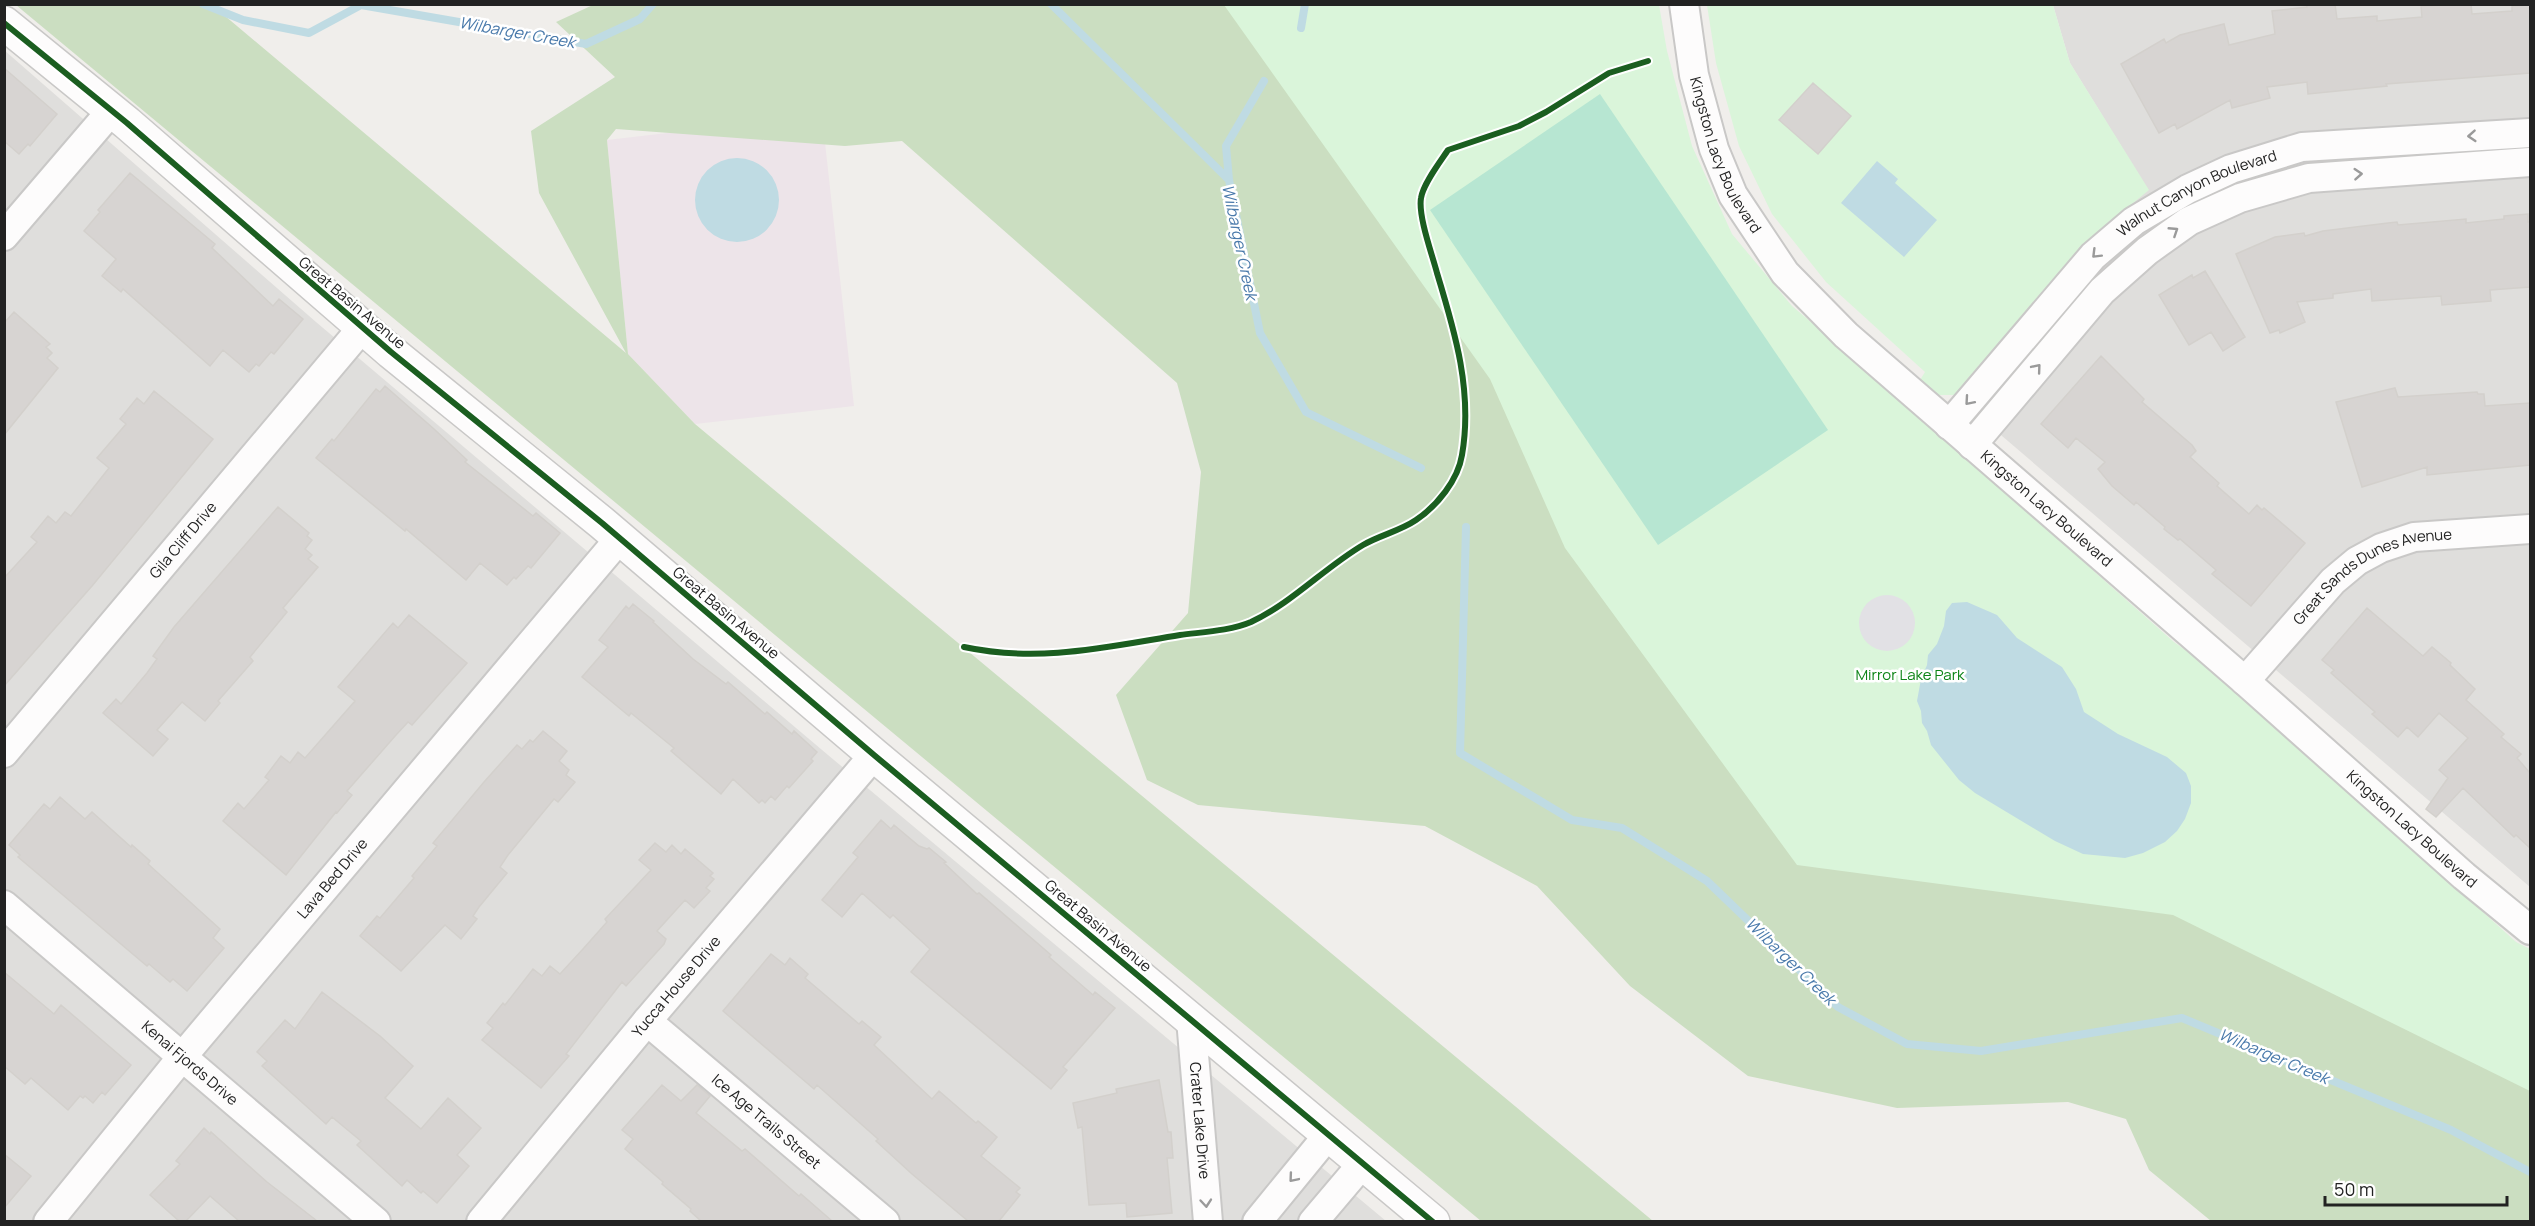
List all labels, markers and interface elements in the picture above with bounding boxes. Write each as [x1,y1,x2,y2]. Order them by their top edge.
water label: Wilbarger Creek [457,11,579,53]
street label: Kingston Lacy Boulevard [1685,74,1767,237]
one-way arrow [2468,130,2477,143]
street label: Walnut Canyon Boulevard [2112,144,2279,241]
one-way arrow [2354,168,2363,181]
water label: Wilbarger Creek [1217,182,1263,304]
one-way arrow [2167,227,2178,238]
one-way arrow [2093,246,2104,257]
street label: Great Basin Avenue [294,252,411,354]
one-way arrow [2030,364,2041,375]
one-way arrow [1965,394,1976,405]
street label: Kingston Lacy Boulevard [1976,445,2117,571]
street label: Gila Cliff Drive [144,497,221,583]
street label: Great Sands Dunes Avenue [2288,523,2453,629]
street label: Great Basin Avenue [668,562,785,664]
park label: Mirror Lake Park [1856,664,1965,685]
street label: Kingston Lacy Boulevard [2342,765,2482,893]
street label: Lava Bed Drive [292,833,372,923]
street label: Great Basin Avenue [1040,875,1157,977]
water label: Wilbarger Creek [1741,912,1842,1011]
street label: Yucca House Drive [627,931,725,1041]
street label: Kenai Fjords Drive [137,1016,243,1110]
water label: Wilbarger Creek [2216,1023,2334,1090]
street label: Crater Lake Drive [1185,1061,1215,1180]
street label: Ice Age Trails Street [707,1069,826,1174]
scale bar [2325,1169,2506,1207]
one-way arrow [1289,1171,1300,1182]
text: 50 m [2334,1177,2374,1201]
one-way arrow [1199,1198,1212,1207]

